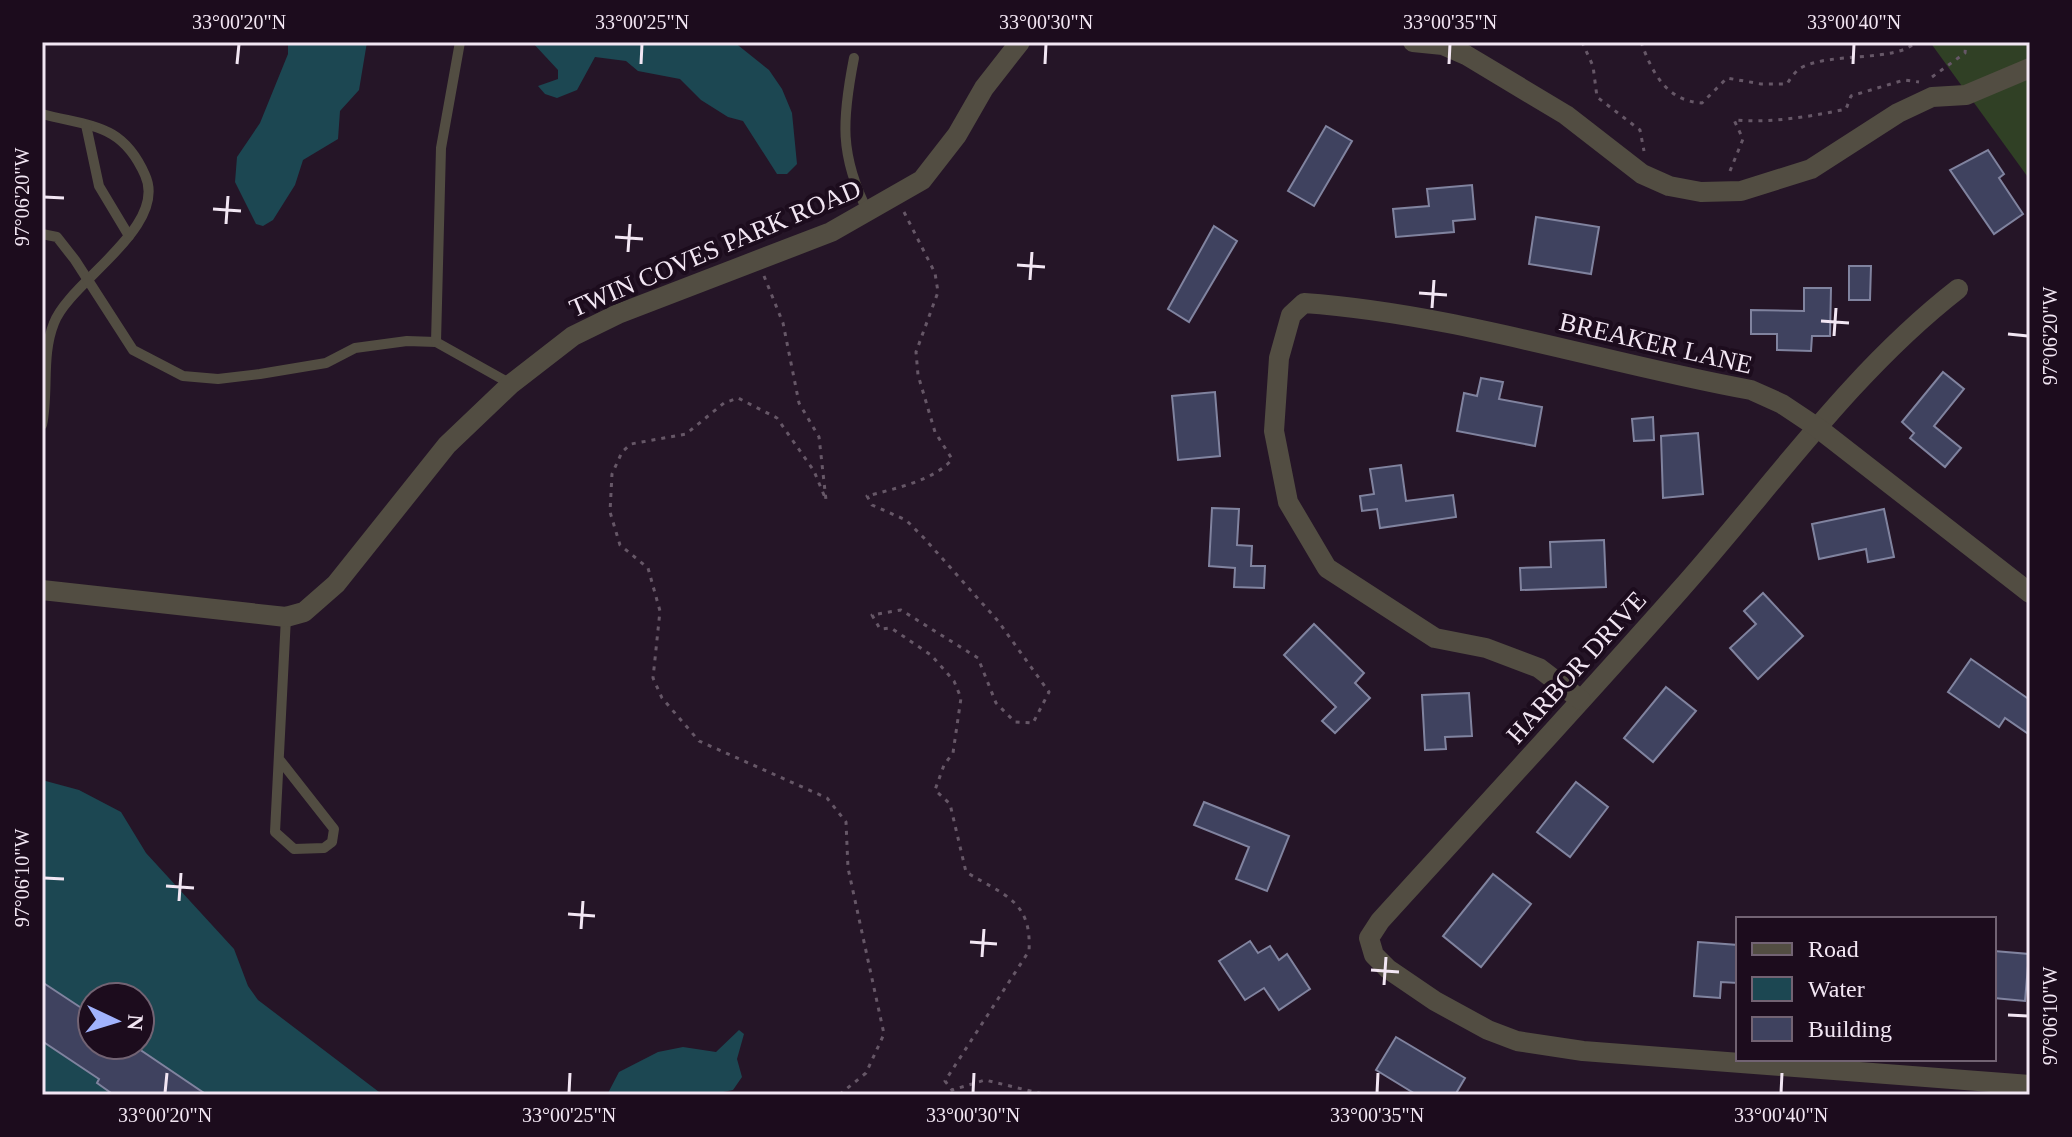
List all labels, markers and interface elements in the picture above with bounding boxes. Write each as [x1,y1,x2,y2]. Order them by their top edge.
text: 33°00'20"N [192,11,286,33]
text: 33°00'25"N [595,11,689,33]
text: 33°00'30"N [999,11,1093,33]
text: 33°00'35"N [1403,11,1497,33]
text: 33°00'40"N [1807,11,1901,33]
text: 97°06'20"W [11,148,33,246]
street label: TWIN COVES PARK ROAD [565,174,865,323]
text: 97°06'20"W [2039,287,2061,385]
street label: BREAKER LANE [1557,307,1755,380]
street label: HARBOR DRIVE [1501,585,1652,749]
text: 97°06'10"W [11,829,33,927]
legend [1736,917,1996,1061]
text: Road [1808,936,1859,962]
text: 97°06'10"W [2039,967,2061,1065]
text: Water [1808,976,1865,1002]
north arrow [76,981,156,1061]
text: N [122,1014,148,1031]
text: Building [1808,1016,1892,1042]
text: 33°00'20"N [118,1104,212,1126]
text: 33°00'25"N [522,1104,616,1126]
text: 33°00'30"N [926,1104,1020,1126]
text: 33°00'35"N [1330,1104,1424,1126]
text: 33°00'40"N [1734,1104,1828,1126]

